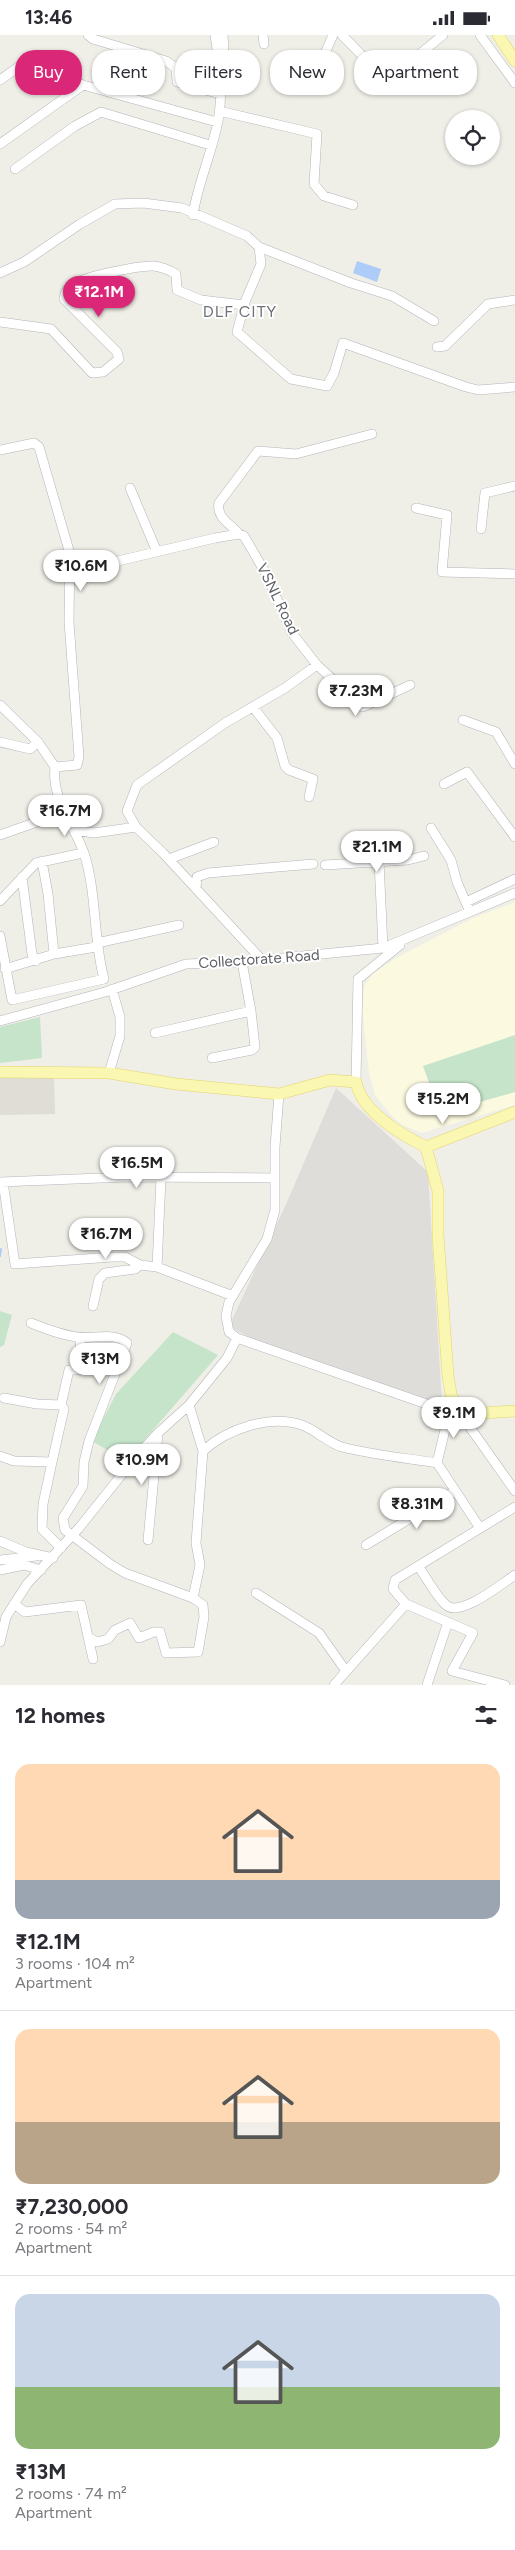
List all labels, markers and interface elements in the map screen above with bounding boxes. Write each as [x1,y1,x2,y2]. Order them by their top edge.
text: 13:46 [25,6,72,29]
chip: Buy [15,50,82,95]
chip: Rent [92,50,165,95]
chip: Filters [175,50,260,95]
chip: New [270,50,344,95]
chip: Apartment [354,50,477,95]
map controls [445,110,500,165]
button: locate [445,110,500,165]
pin: ₹12.1M [58,275,140,318]
text: ₹12.1M [74,282,124,301]
district label: DLF CITY [203,302,277,321]
pin: ₹10.6M [40,549,122,592]
text: ₹10.6M [54,556,108,575]
street label: VSNL Road [253,560,303,638]
pin: ₹7.23M [315,675,397,717]
text: ₹7.23M [329,681,383,700]
pin: ₹16.7M [24,795,106,837]
text: ₹16.7M [39,801,91,820]
pin: ₹21.1M [336,831,418,873]
text: ₹21.1M [352,837,402,856]
street label: Collectorate Road [198,946,320,972]
pin: ₹15.2M [402,1083,484,1125]
text: ₹15.2M [417,1089,469,1108]
pin: ₹16.5M [96,1147,178,1189]
text: ₹16.5M [111,1153,163,1172]
pin: ₹16.7M [65,1217,147,1260]
text: ₹16.7M [80,1224,132,1243]
pin: ₹13M [70,1343,130,1385]
text: ₹13M [81,1349,119,1368]
pin: ₹9.1M [419,1397,489,1439]
text: ₹9.1M [432,1403,476,1422]
pin: ₹10.9M [101,1443,183,1486]
text: ₹10.9M [115,1450,169,1469]
pin: ₹8.31M [376,1487,458,1530]
text: ₹8.31M [391,1494,443,1513]
icon: filters [472,1701,500,1729]
text: 12 homes [15,1703,105,1728]
icon: home [213,1796,303,1886]
text: ₹12.1M [15,1929,81,1954]
text: 3 rooms · 104 m² [15,1954,135,1973]
text: Apartment [15,1973,92,1992]
icon: home [213,2062,303,2152]
text: ₹7,230,000 [15,2194,128,2219]
text: 2 rooms · 54 m² [15,2219,127,2238]
text: Apartment [15,2238,92,2257]
icon: home [213,2327,303,2417]
text: ₹13M [15,2459,66,2484]
text: 2 rooms · 74 m² [15,2484,127,2503]
text: Apartment [15,2503,92,2522]

